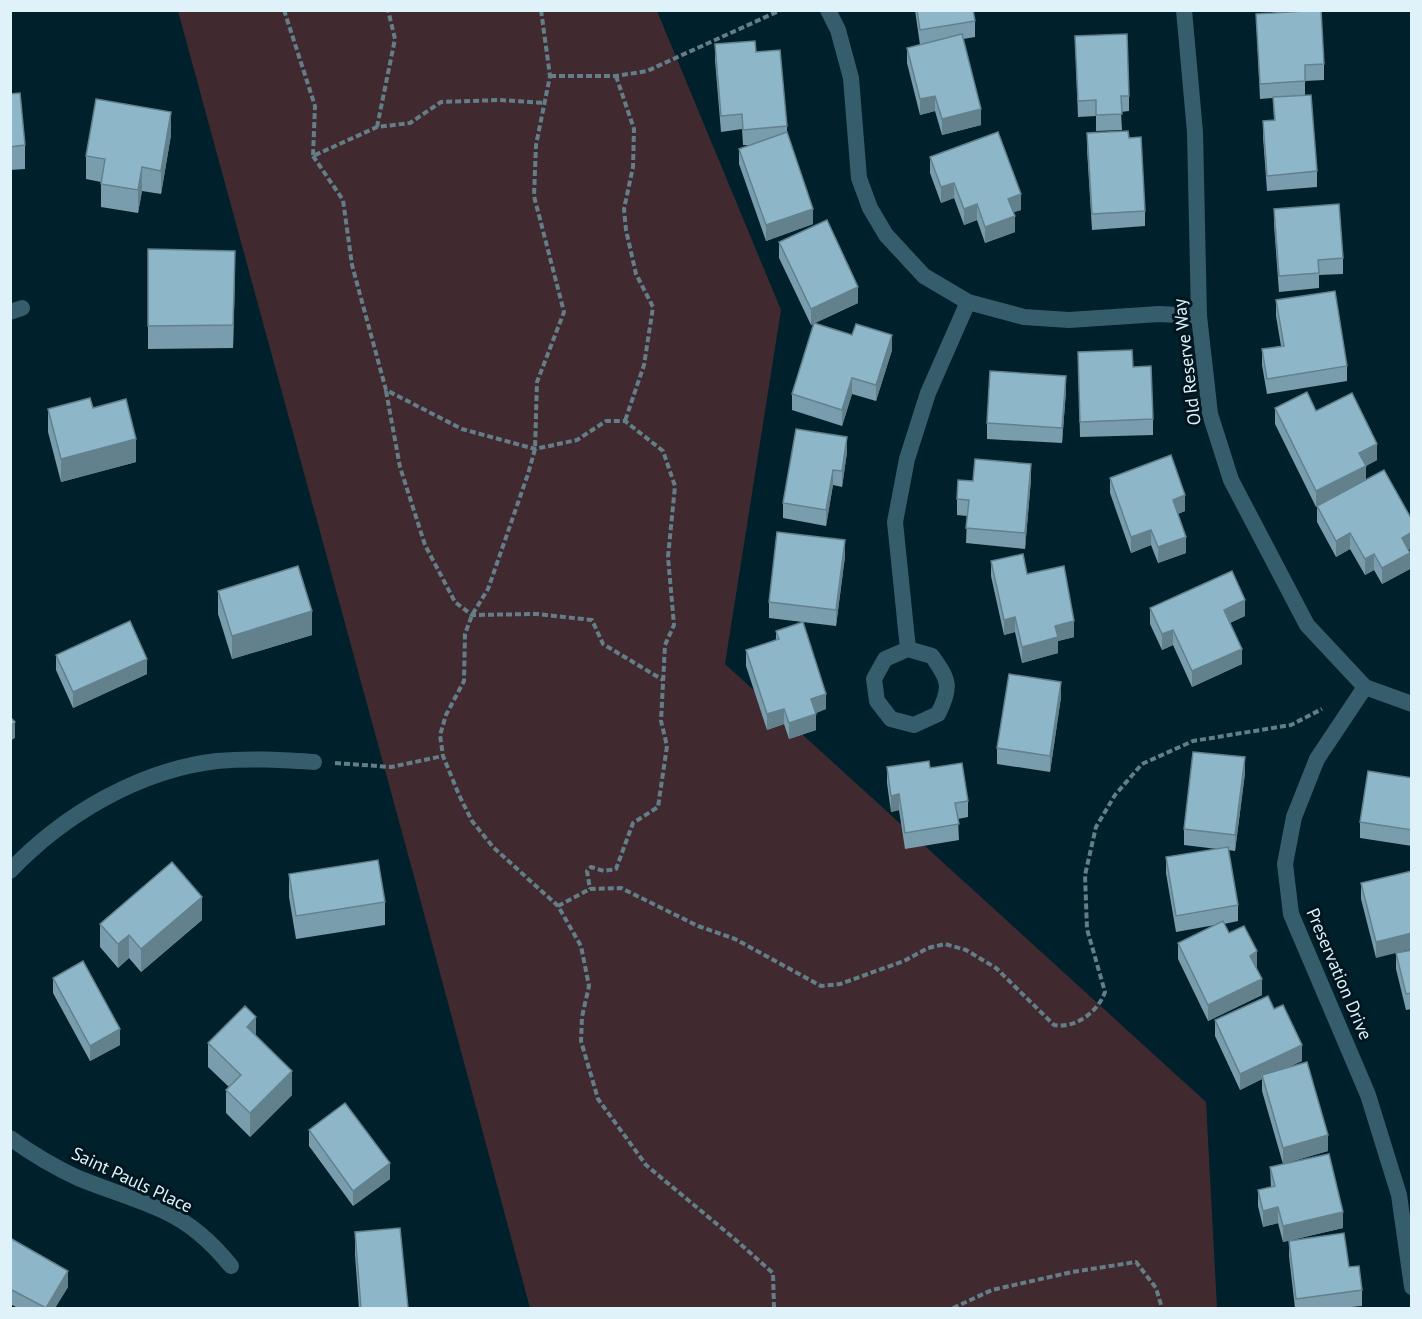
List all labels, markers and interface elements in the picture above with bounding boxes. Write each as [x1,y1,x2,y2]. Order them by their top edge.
street label: Old Reserve Way [1167,297,1206,427]
street label: Preservation Drive [1301,905,1378,1043]
street label: Saint Pauls Place [68,1141,196,1218]

